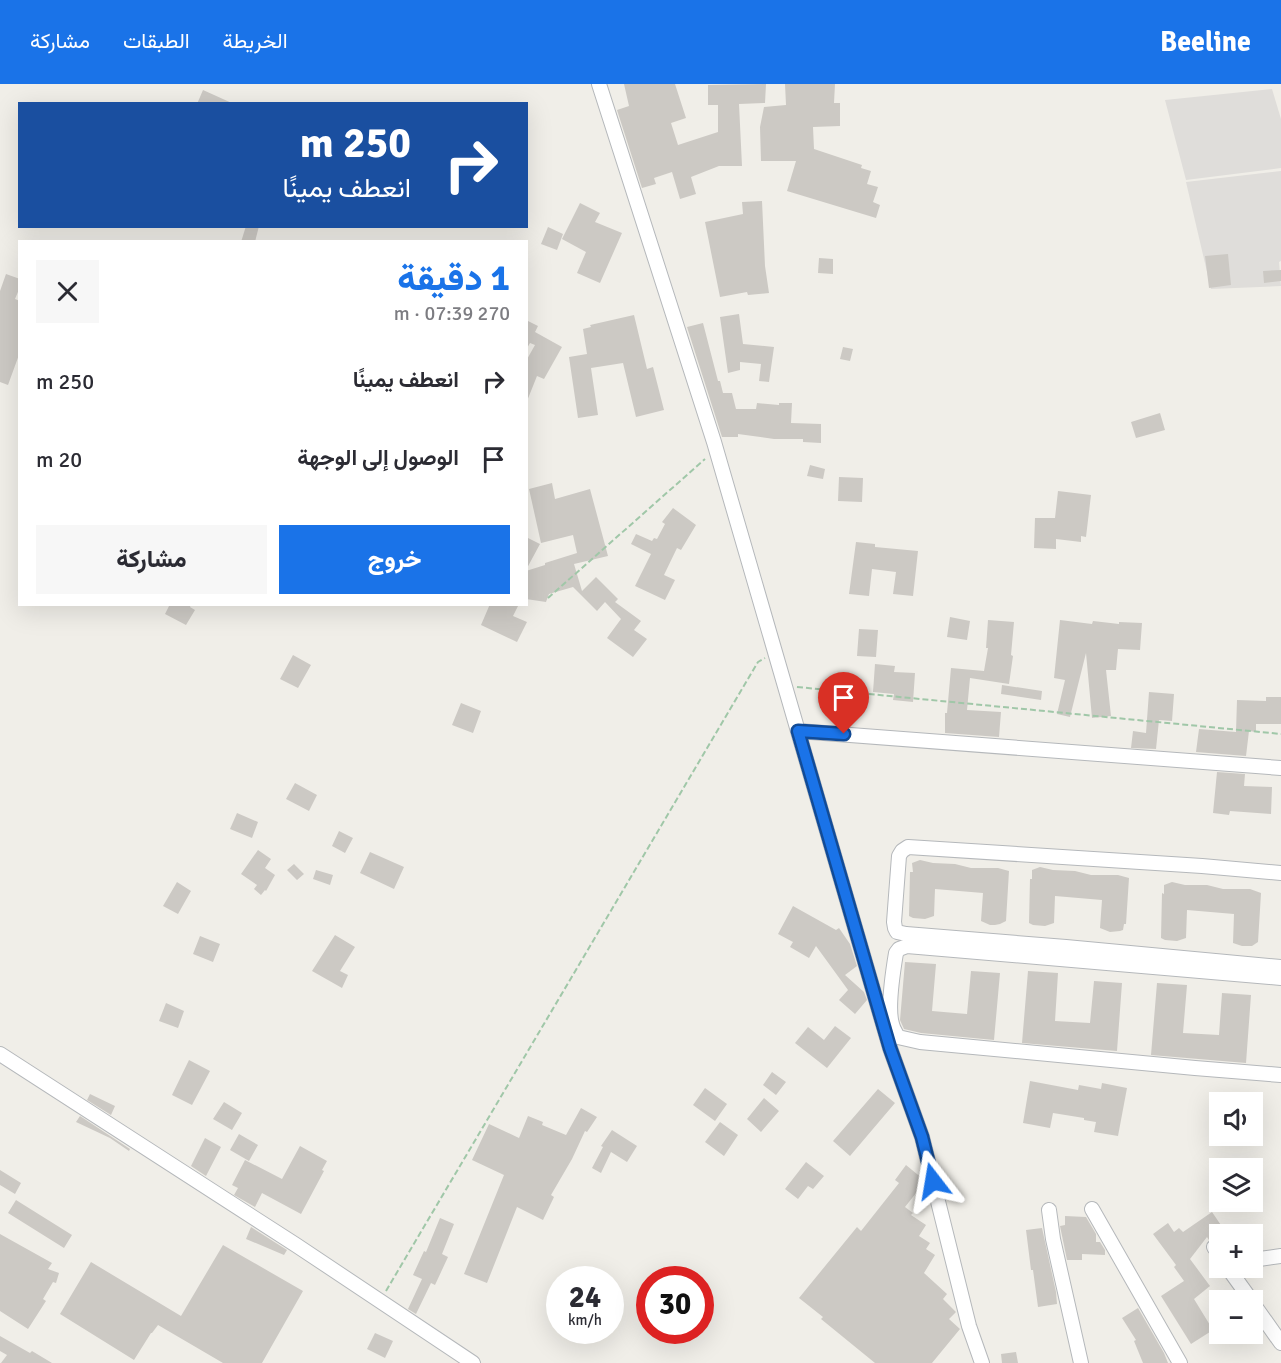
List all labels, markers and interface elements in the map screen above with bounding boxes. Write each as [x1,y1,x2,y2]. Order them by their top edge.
text: Beeline [1160,25,1251,59]
text: مشاركة [30,28,90,54]
text: الطبقات [123,28,190,54]
text: الخريطة [223,28,288,54]
text: 250 m [300,118,411,169]
icon: right [432,126,510,204]
text: انعطف يمينًا [282,172,411,205]
text: 1 دقيقة [397,256,510,301]
button: close [36,260,99,323]
text: 270 m · 07:39 [394,301,510,326]
icon: right [477,365,510,398]
text: انعطف يمينًا [353,366,459,393]
text: 250 m [36,368,94,395]
icon: arrive [477,443,510,476]
text: الوصول إلى الوجهة [297,444,459,471]
text: 20 m [36,446,82,473]
button: مشاركة [36,525,267,594]
button: خروج [279,525,510,594]
pin [818,672,869,734]
icon: arrive [827,681,860,714]
map controls [1209,1092,1263,1344]
button: sound [1209,1092,1263,1146]
position arrow [901,1149,965,1213]
button: layers [1209,1158,1263,1212]
button: + [1209,1224,1263,1278]
speed limit sign: 30 [636,1266,714,1344]
text: 24 [569,1279,601,1316]
button: − [1209,1290,1263,1344]
text: km/h [568,1311,602,1329]

